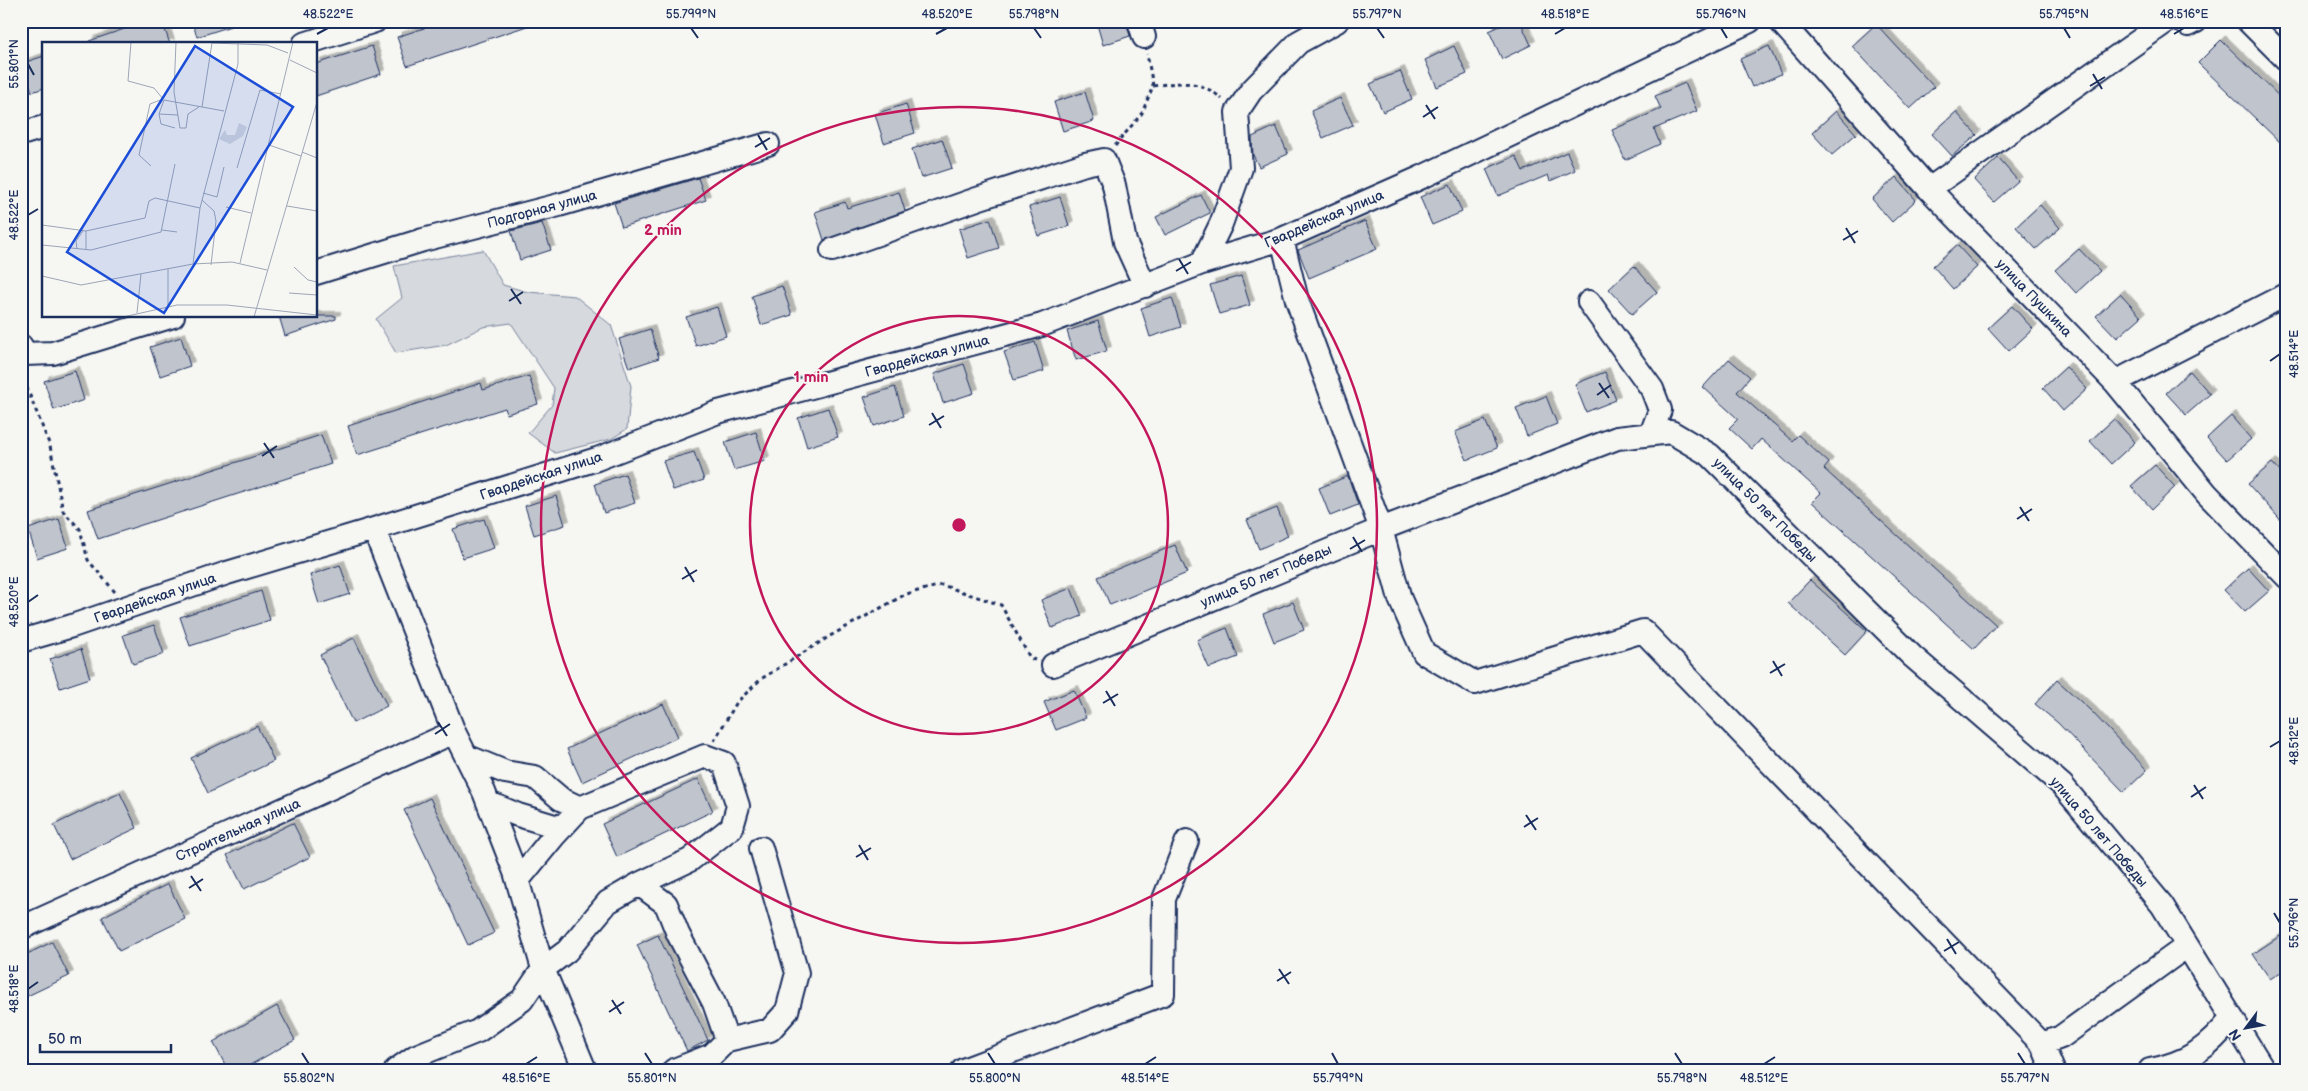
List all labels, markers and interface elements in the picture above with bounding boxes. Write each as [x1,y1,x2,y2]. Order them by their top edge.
text: 48.522°E [303,7,353,22]
text: 55.799°N [666,7,716,22]
text: 48.520°E [921,7,973,22]
text: 55.798°N [1009,7,1059,22]
text: 55.797°N [1352,7,1402,22]
text: 48.518°E [1541,7,1589,22]
text: 55.796°N [1696,7,1746,22]
text: 55.795°N [2039,7,2089,22]
text: 48.516°E [2160,7,2208,22]
text: 55.801°N [7,39,22,89]
inset map [42,42,318,318]
street label: Подгорная улица [485,186,599,232]
street label: Гвардейская улица [1262,186,1387,252]
text: 48.522°E [7,190,22,240]
text: 2 min [644,221,682,240]
street label: улица Пушкина [1993,256,2076,341]
text: 48.514°E [2287,330,2302,378]
street label: Гвардейская улица [863,331,992,381]
text: 1 min [793,368,829,387]
street label: Гвардейская улица [478,448,605,504]
street label: улица 50 лет Победы [1709,454,1821,566]
centre of rings [950,516,968,534]
street label: улица 50 лет Победы [1198,541,1334,611]
street label: Гвардейская улица [92,569,219,627]
text: 48.520°E [7,576,22,628]
text: 48.512°E [2287,717,2302,765]
street label: улица 50 лет Победы [2047,773,2151,891]
street label: Строительная улица [173,795,304,865]
text: 55.796°N [2287,898,2302,948]
text: 48.518°E [7,965,22,1013]
north arrow [2220,1004,2270,1054]
scale bar [40,1021,171,1053]
text: N [2225,1026,2245,1044]
text: 50 m [48,1030,82,1049]
text: 55.802°N [283,1071,335,1086]
text: 48.516°E [502,1071,550,1086]
text: 55.801°N [627,1071,677,1086]
text: 55.800°N [969,1071,1021,1086]
text: 48.514°E [1121,1071,1169,1086]
text: 55.799°N [1313,1071,1363,1086]
text: 55.798°N [1657,1071,1707,1086]
text: 48.512°E [1740,1071,1788,1086]
text: 55.797°N [2000,1071,2050,1086]

